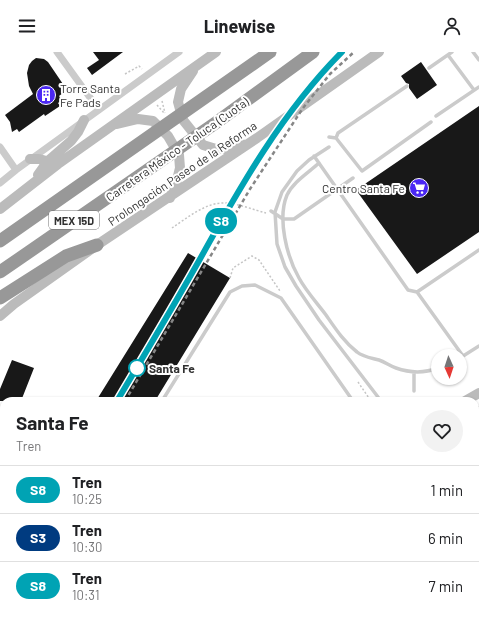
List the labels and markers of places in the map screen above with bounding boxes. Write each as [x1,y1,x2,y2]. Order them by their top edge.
place label: Torre Santa Fe Pads [60,81,120,109]
building icon: Torre Santa Fe Pads [35,84,57,106]
supermarket icon: Centro Santa Fe [408,177,430,199]
place label: Centro Santa Fe [322,181,405,195]
marker: Santa Fe [128,359,146,377]
place label: Santa Fe [149,361,195,375]

